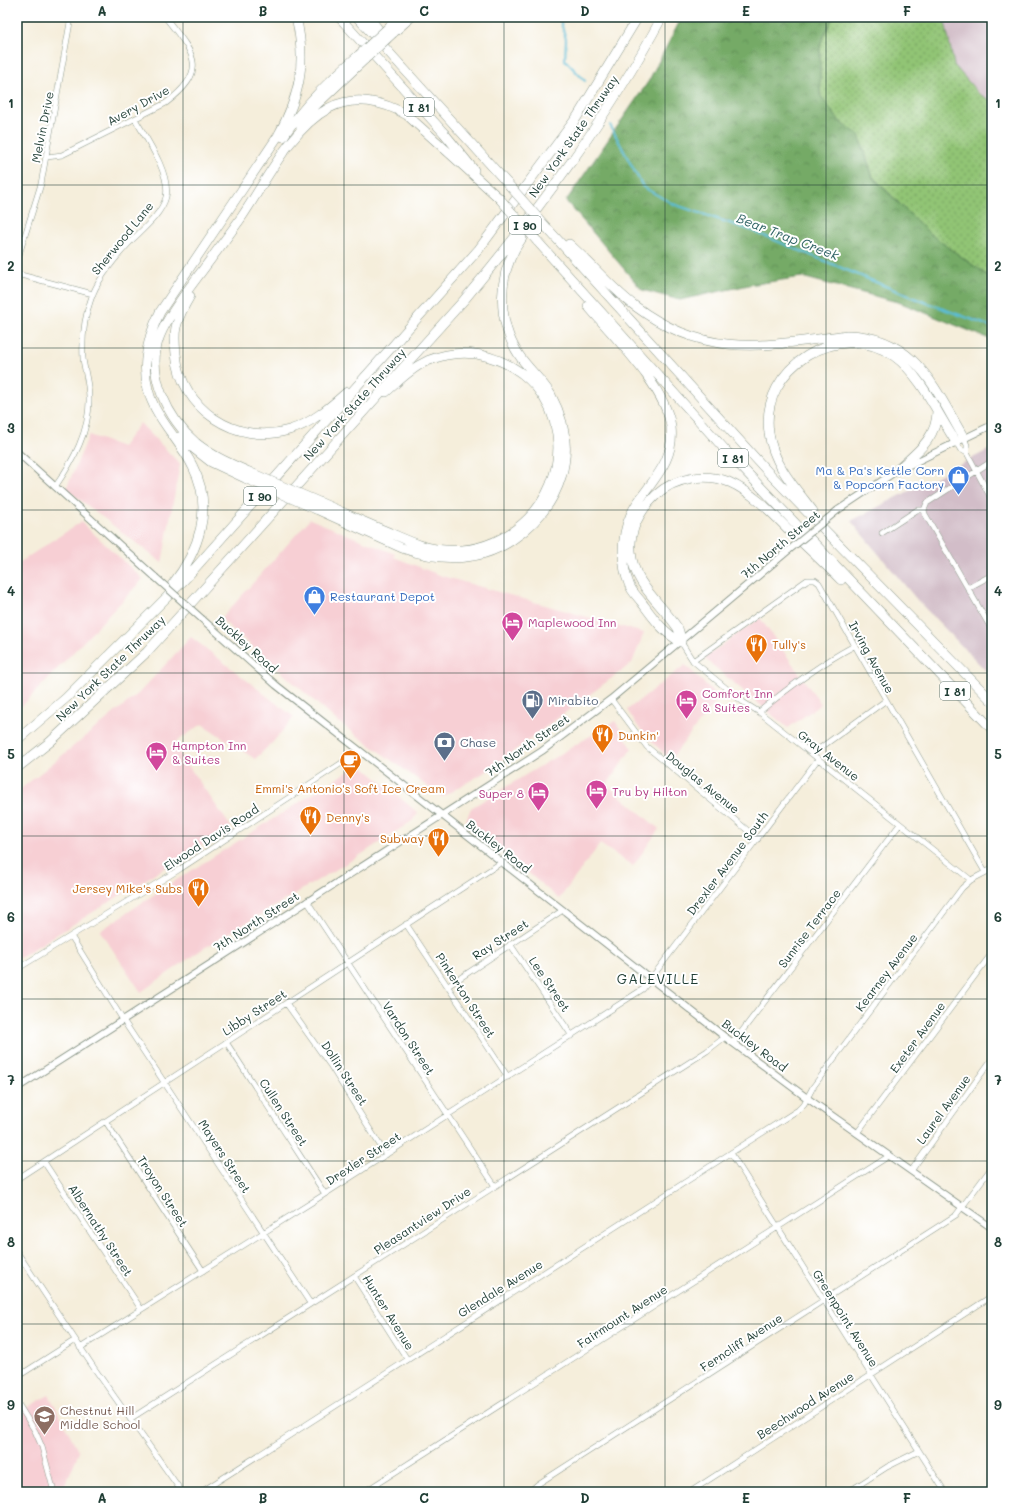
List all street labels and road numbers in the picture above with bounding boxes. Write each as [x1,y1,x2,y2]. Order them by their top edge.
street label: New York State Thruway [525,72,621,200]
street label: Avery Drive [104,81,172,129]
street label: Melvin Drive [27,90,57,164]
road number: I 81 [404,98,434,116]
street label: Sherwood Lane [88,198,156,278]
road number: I 90 [509,216,541,234]
street label: New York State Thruway [299,344,409,464]
road number: I 81 [718,449,748,467]
road number: I 90 [244,487,276,505]
street label: 7th North Street [737,506,823,582]
street label: New York State Thruway [52,612,168,724]
street label: Buckley Road [213,612,282,676]
street label: Irving Avenue [846,618,898,696]
road number: I 81 [940,682,970,700]
street label: 7th North Street [482,710,572,780]
street label: Gray Avenue [795,726,863,784]
street label: Douglas Avenue [663,747,743,817]
street label: Elwood Davis Road [160,800,262,874]
street label: Drexler Avenue South [683,808,771,918]
street label: Buckley Road [463,816,535,877]
street label: Sunrise Terrace [774,885,844,971]
street label: 7th North Street [210,887,302,955]
street label: Ray Street [469,915,531,963]
street label: Kearney Avenue [851,930,921,1014]
street label: Pinkerton Street [432,949,500,1041]
street label: Lee Street [526,953,574,1015]
street label: Libby Street [219,985,289,1039]
street label: Vardon Street [379,998,439,1078]
street label: Exeter Avenue [886,998,948,1076]
street label: Buckley Road [719,1015,791,1075]
street label: Dollin Street [318,1038,372,1108]
street label: Laurel Avenue [912,1071,974,1147]
street label: Cullen Street [256,1075,312,1149]
street label: Mayers Street [195,1116,255,1196]
street label: Drexler Street [322,1128,404,1188]
street label: Troyon Street [134,1152,192,1230]
street label: Albernathy Street [65,1181,137,1279]
street label: Pleasantview Drive [370,1183,474,1257]
street label: Glendale Avenue [455,1256,545,1320]
street label: Greenpoint Avenue [810,1266,882,1370]
street label: Hunter Avenue [359,1271,419,1353]
street label: Fairmount Avenue [574,1281,670,1351]
street label: Ferncliff Avenue [697,1309,785,1375]
street label: Beechwood Avenue [753,1368,857,1442]

